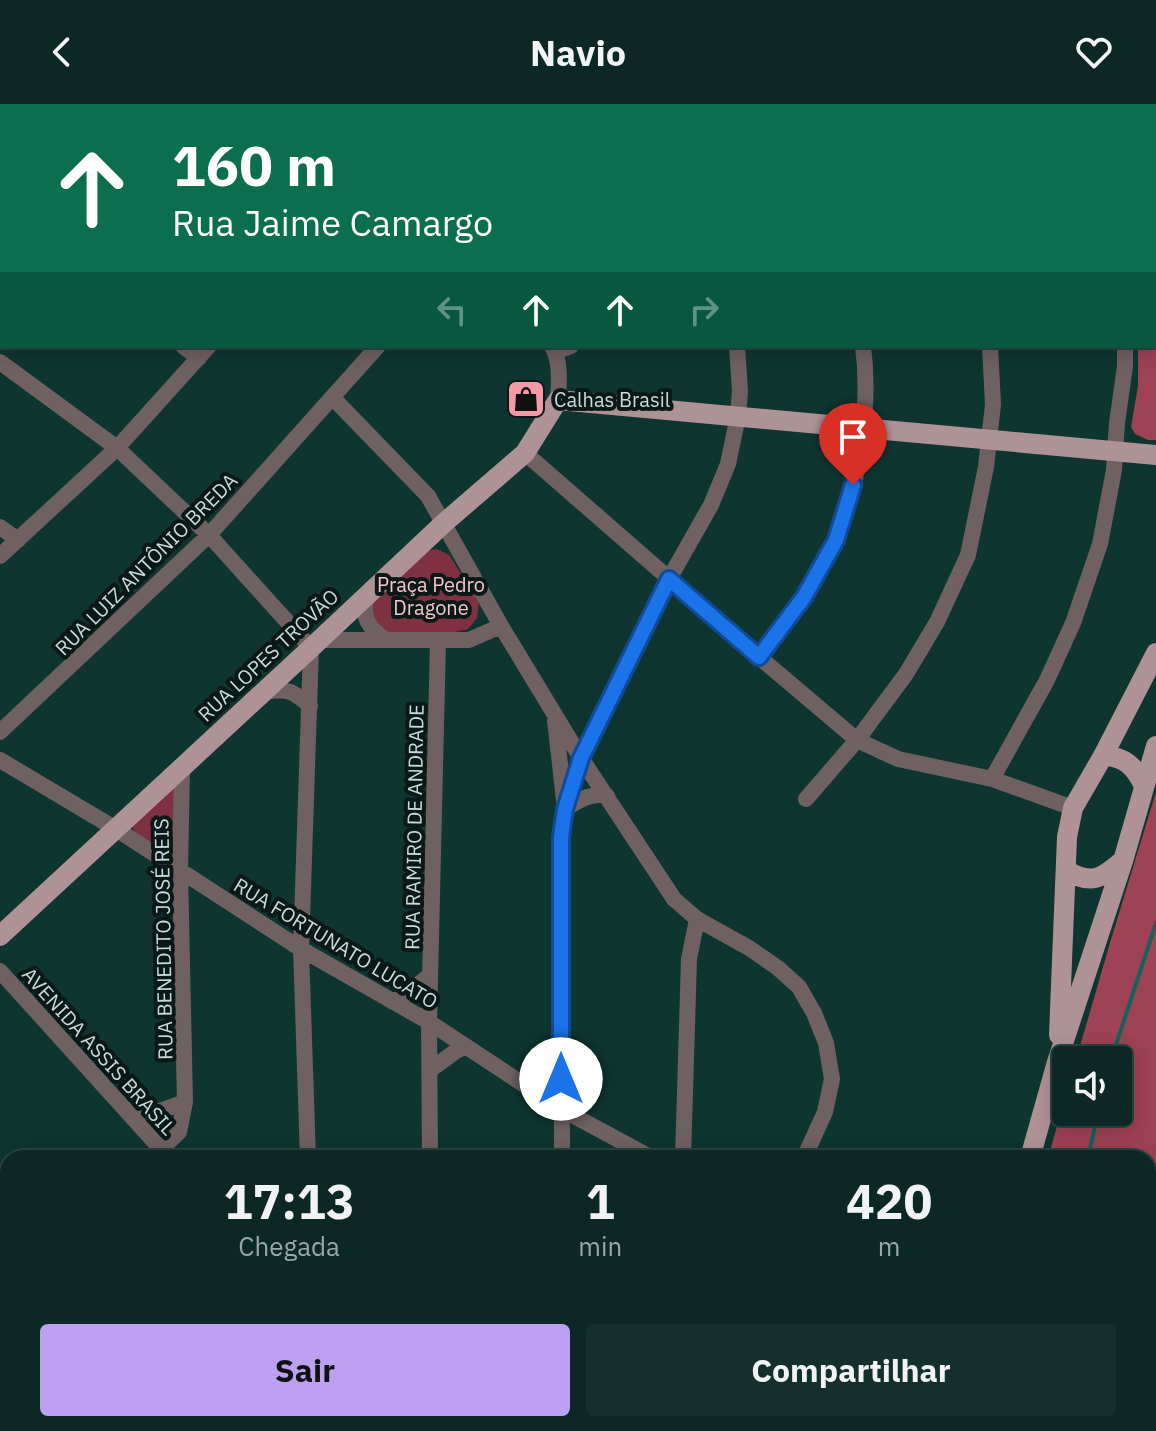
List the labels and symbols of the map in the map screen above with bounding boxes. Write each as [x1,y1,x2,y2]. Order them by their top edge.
shop icon: Calhas Brasil [505,378,547,420]
place label: Calhas Brasil [554,386,670,413]
pin [819,403,887,485]
street label: RUA LUIZ ANTÔNIO BREDA [49,467,243,661]
park label: Praça Pedro Dragone [377,571,485,621]
street label: RUA LOPES TROVÃO [192,583,344,727]
street label: RUA RAMIRO DE ANDRADE [398,704,430,950]
street label: RUA BENEDITO JOSÉ REIS [147,818,179,1060]
street label: RUA FORTUNATO LUCATO [229,871,443,1015]
street label: AVENIDA ASSIS BRASIL [16,961,182,1141]
position arrow [519,1037,603,1121]

